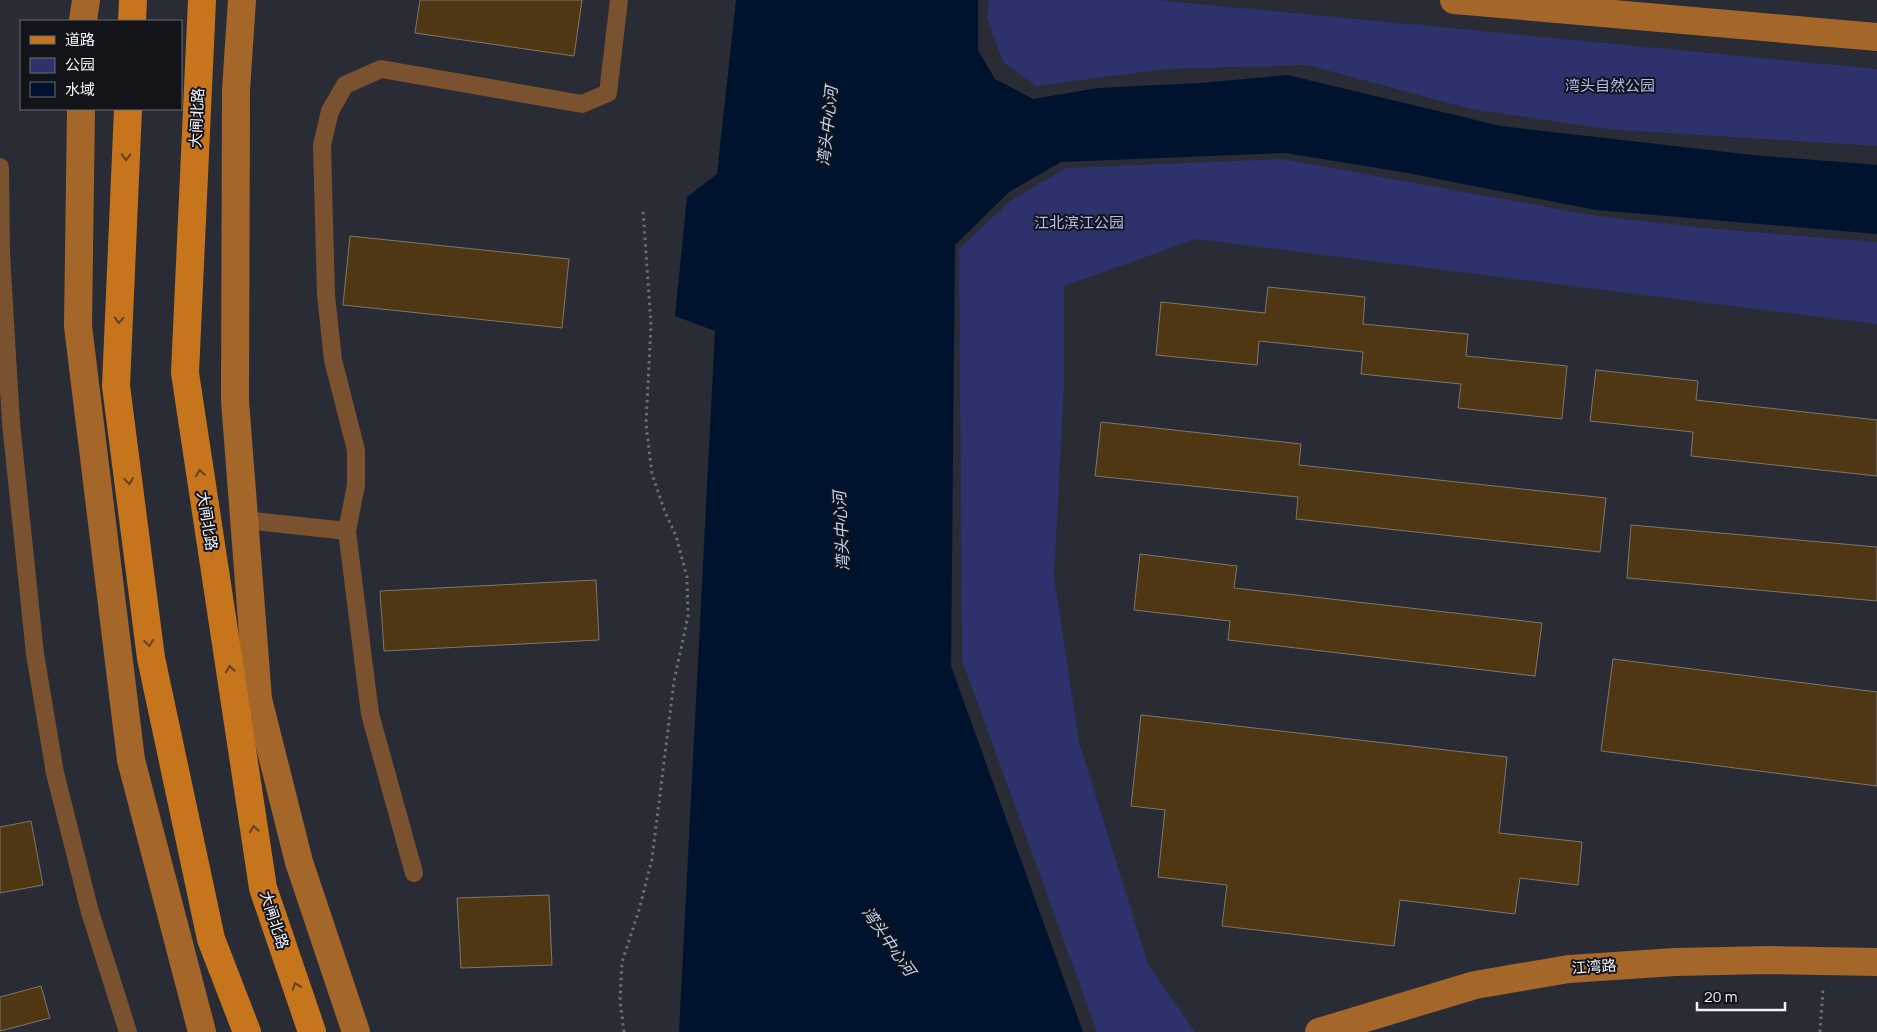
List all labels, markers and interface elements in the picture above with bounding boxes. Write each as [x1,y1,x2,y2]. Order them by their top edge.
legend [20,20,182,110]
text: 道路 [65,29,95,50]
text: 公园 [65,54,95,75]
park label: 湾头自然公园 [1565,75,1655,96]
text: 水域 [65,79,95,100]
water label: 湾头中心河 [812,82,842,167]
street label: 大闸北路 [184,87,209,148]
one-way arrow [121,154,131,162]
park label: 江北滨江公园 [1034,212,1124,233]
one-way arrow [114,316,125,324]
one-way arrow [195,469,206,477]
one-way arrow [123,477,133,486]
water label: 湾头中心河 [828,487,854,572]
street label: 大闸北路 [192,490,223,552]
one-way arrow [143,639,154,647]
one-way arrow [225,664,235,673]
one-way arrow [250,825,260,834]
street label: 大闸北路 [255,888,294,952]
water label: 湾头中心河 [857,902,923,983]
street label: 江湾路 [1571,954,1617,979]
scale bar [1697,980,1784,1012]
one-way arrow [292,982,302,991]
text: 20 m [1704,986,1737,1007]

